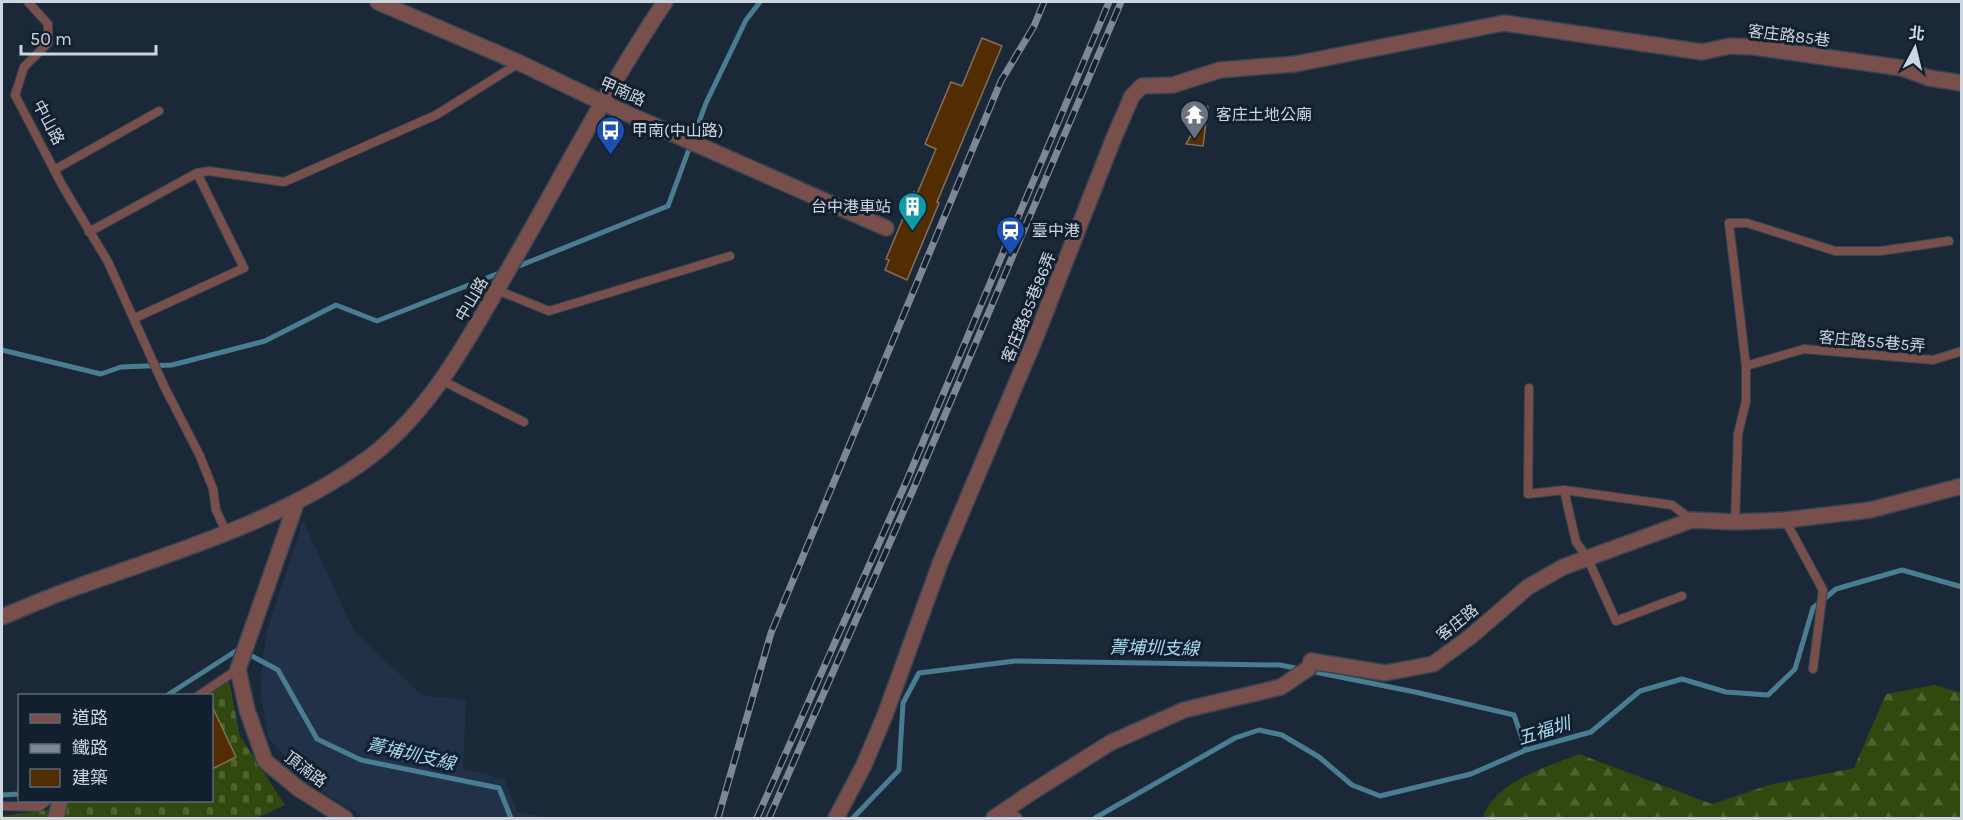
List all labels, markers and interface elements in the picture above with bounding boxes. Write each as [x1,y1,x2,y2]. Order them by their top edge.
scale bar [21,18,156,56]
north arrow [1885,18,1945,78]
street label: 客庄路85巷 [1747,21,1831,50]
text: 北 [1908,23,1926,44]
text: 50 m [30,28,72,50]
street label: 甲南路 [597,73,649,110]
street label: 中山路 [29,97,68,148]
temple icon: 客庄土地公廟 [1179,98,1211,140]
place label: 客庄土地公廟 [1216,105,1312,124]
bus stop icon: 甲南(中山路) [595,114,627,156]
place label: 甲南(中山路) [632,121,723,140]
building icon: 台中港車站 [896,190,928,232]
place label: 台中港車站 [811,197,891,216]
station icon: 臺中港 [995,214,1027,256]
place label: 臺中港 [1032,221,1080,240]
street label: 客庄路85巷86弄 [998,249,1059,365]
street label: 中山路 [451,274,492,325]
street label: 客庄路55巷5弄 [1818,327,1926,356]
street label: 客庄路 [1433,600,1482,645]
water label: 菁埔圳支線 [1109,636,1201,660]
legend [18,694,213,802]
text: 道路 [72,707,108,729]
water label: 五福圳 [1515,712,1576,749]
water label: 菁埔圳支線 [365,733,459,775]
text: 鐵路 [72,737,108,759]
street label: 頂湳路 [281,747,331,791]
text: 建築 [72,767,108,789]

